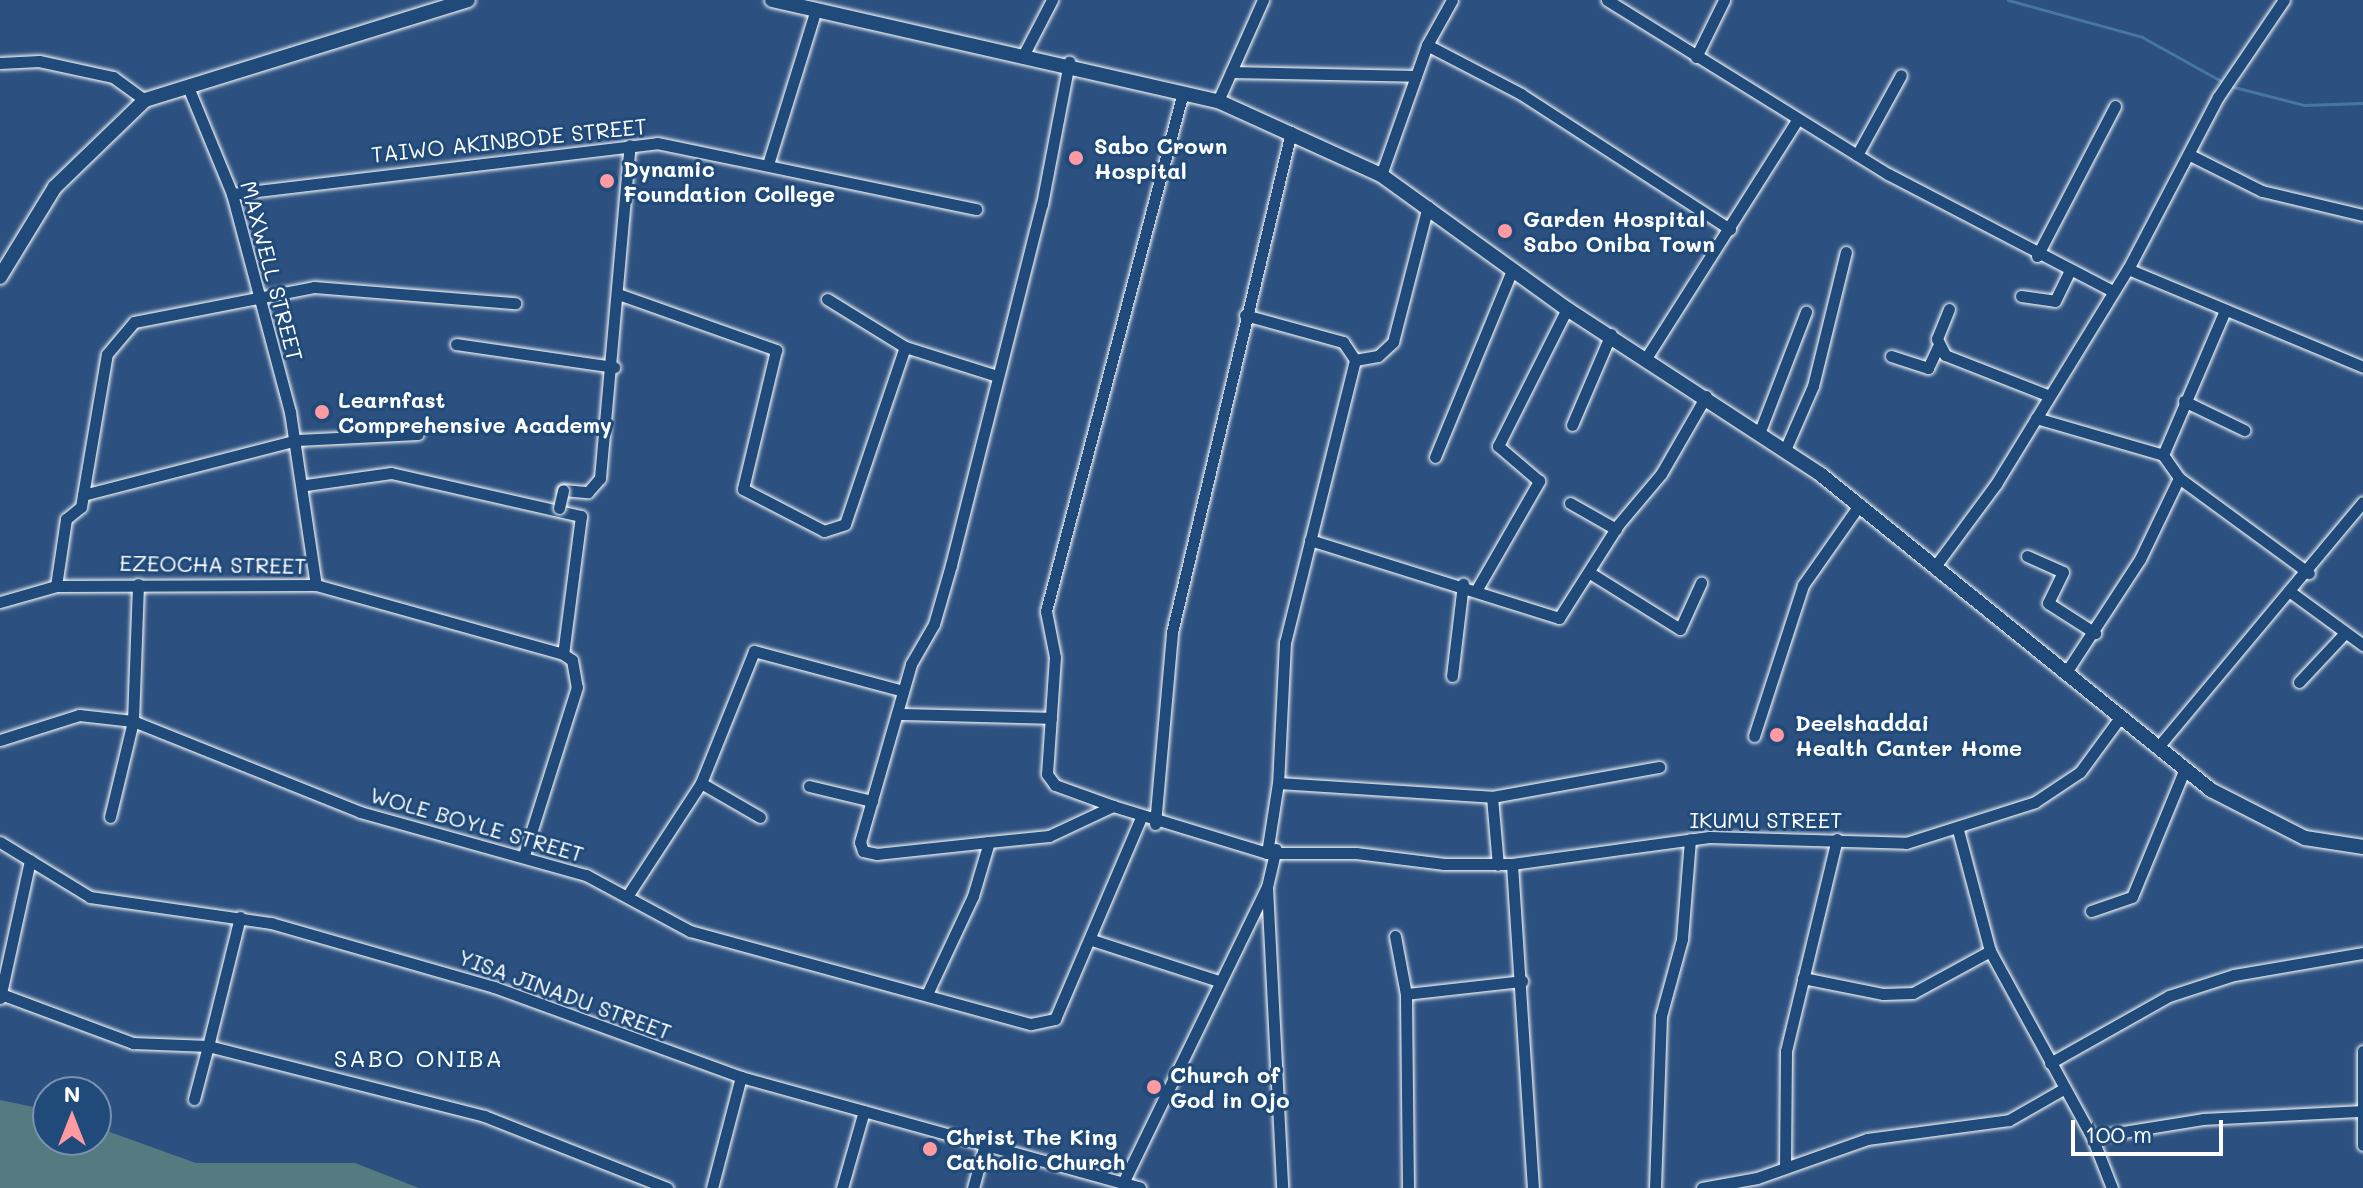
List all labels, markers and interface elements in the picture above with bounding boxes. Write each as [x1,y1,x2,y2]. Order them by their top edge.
street label: TAIWO AKINBODE STREET [370,112,648,168]
place label: Sabo Crown Hospital [1094,132,1227,184]
marker: Sabo Crown Hospital [1065,147,1087,169]
place label: Dynamic Foundation College [623,155,835,206]
marker: Dynamic Foundation College [598,172,616,190]
street label: MAXWELL STREET [235,178,309,364]
place label: Garden Hospital Sabo Oniba Town [1523,205,1715,256]
marker: Garden Hospital Sabo Oniba Town [1494,220,1516,242]
place label: Learnfast Comprehensive Academy [338,386,612,438]
marker: Learnfast Comprehensive Academy [313,403,331,421]
street label: EZEOCHA STREET [119,549,307,579]
place label: Deelshaddai Health Canter Home [1795,709,2022,760]
marker: Deelshaddai Health Canter Home [1766,724,1788,746]
street label: WOLE BOYLE STREET [367,781,587,867]
street label: IKUMU STREET [1689,807,1843,833]
street label: YISA JINADU STREET [455,943,675,1045]
district label: SABO ONIBA [334,1044,504,1072]
place label: Church of God in Ojo [1170,1061,1290,1112]
north arrow [32,1076,112,1156]
marker: Church of God in Ojo [1145,1078,1163,1096]
text: N [64,1079,80,1108]
scale bar [2075,1104,2227,1154]
text: 100 m [2085,1118,2152,1149]
place label: Christ The King Catholic Church [946,1123,1125,1174]
marker: Christ The King Catholic Church [921,1140,939,1158]

